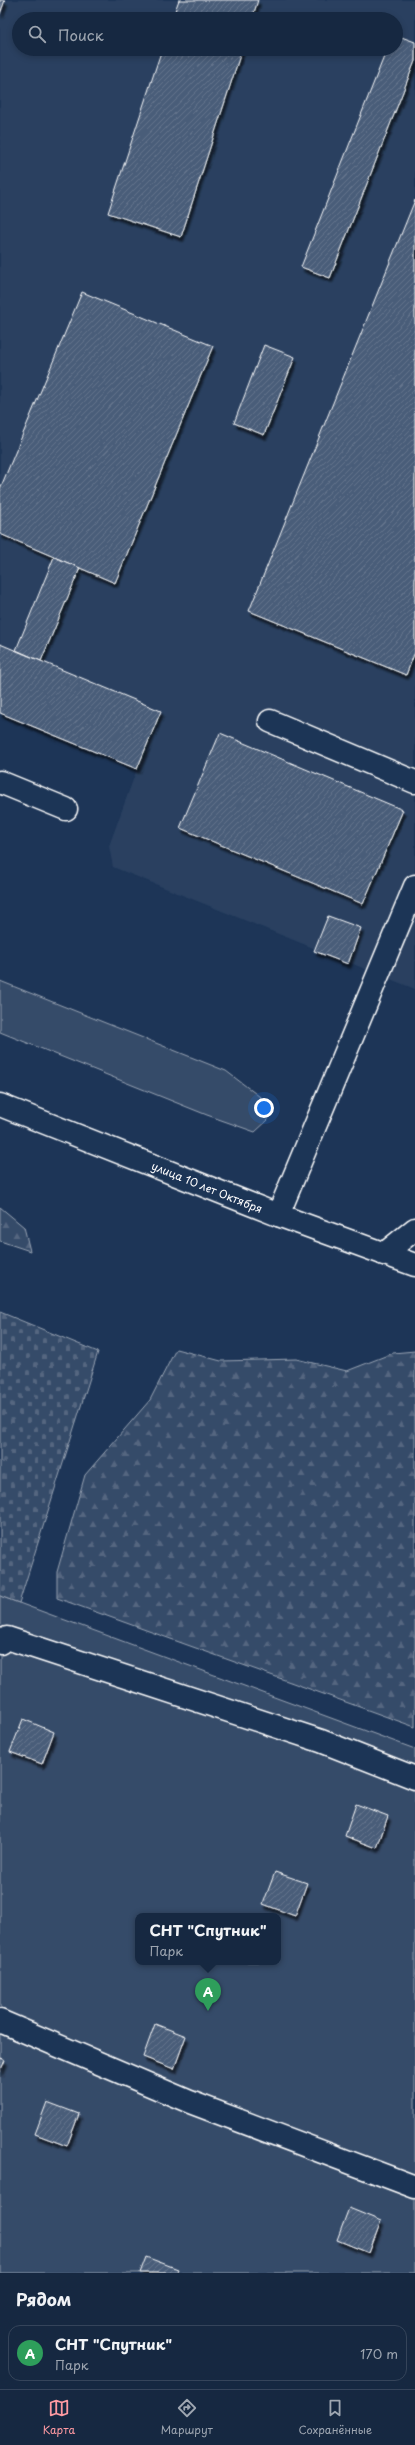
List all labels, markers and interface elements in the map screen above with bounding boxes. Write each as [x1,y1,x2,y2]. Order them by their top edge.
search box [12,12,403,56]
icon: search [26,23,48,45]
text: Поиск [58,23,104,46]
your location [254,1098,274,1118]
street label: улица 10 лет Октября [149,1157,265,1217]
popup [135,1913,281,1965]
text: СНТ "Спутник" [149,1918,267,1941]
text: Парк [149,1941,183,1960]
pin: A [195,1978,221,2011]
text: Рядом [16,2286,71,2312]
text: СНТ "Спутник" [55,2332,172,2355]
text: A [25,2344,35,2363]
text: 170 m [360,2344,398,2363]
text: Парк [55,2355,89,2374]
tab: Карта [43,2397,75,2438]
tab: Маршрут [161,2397,213,2438]
tab: Сохранённые [299,2397,372,2438]

